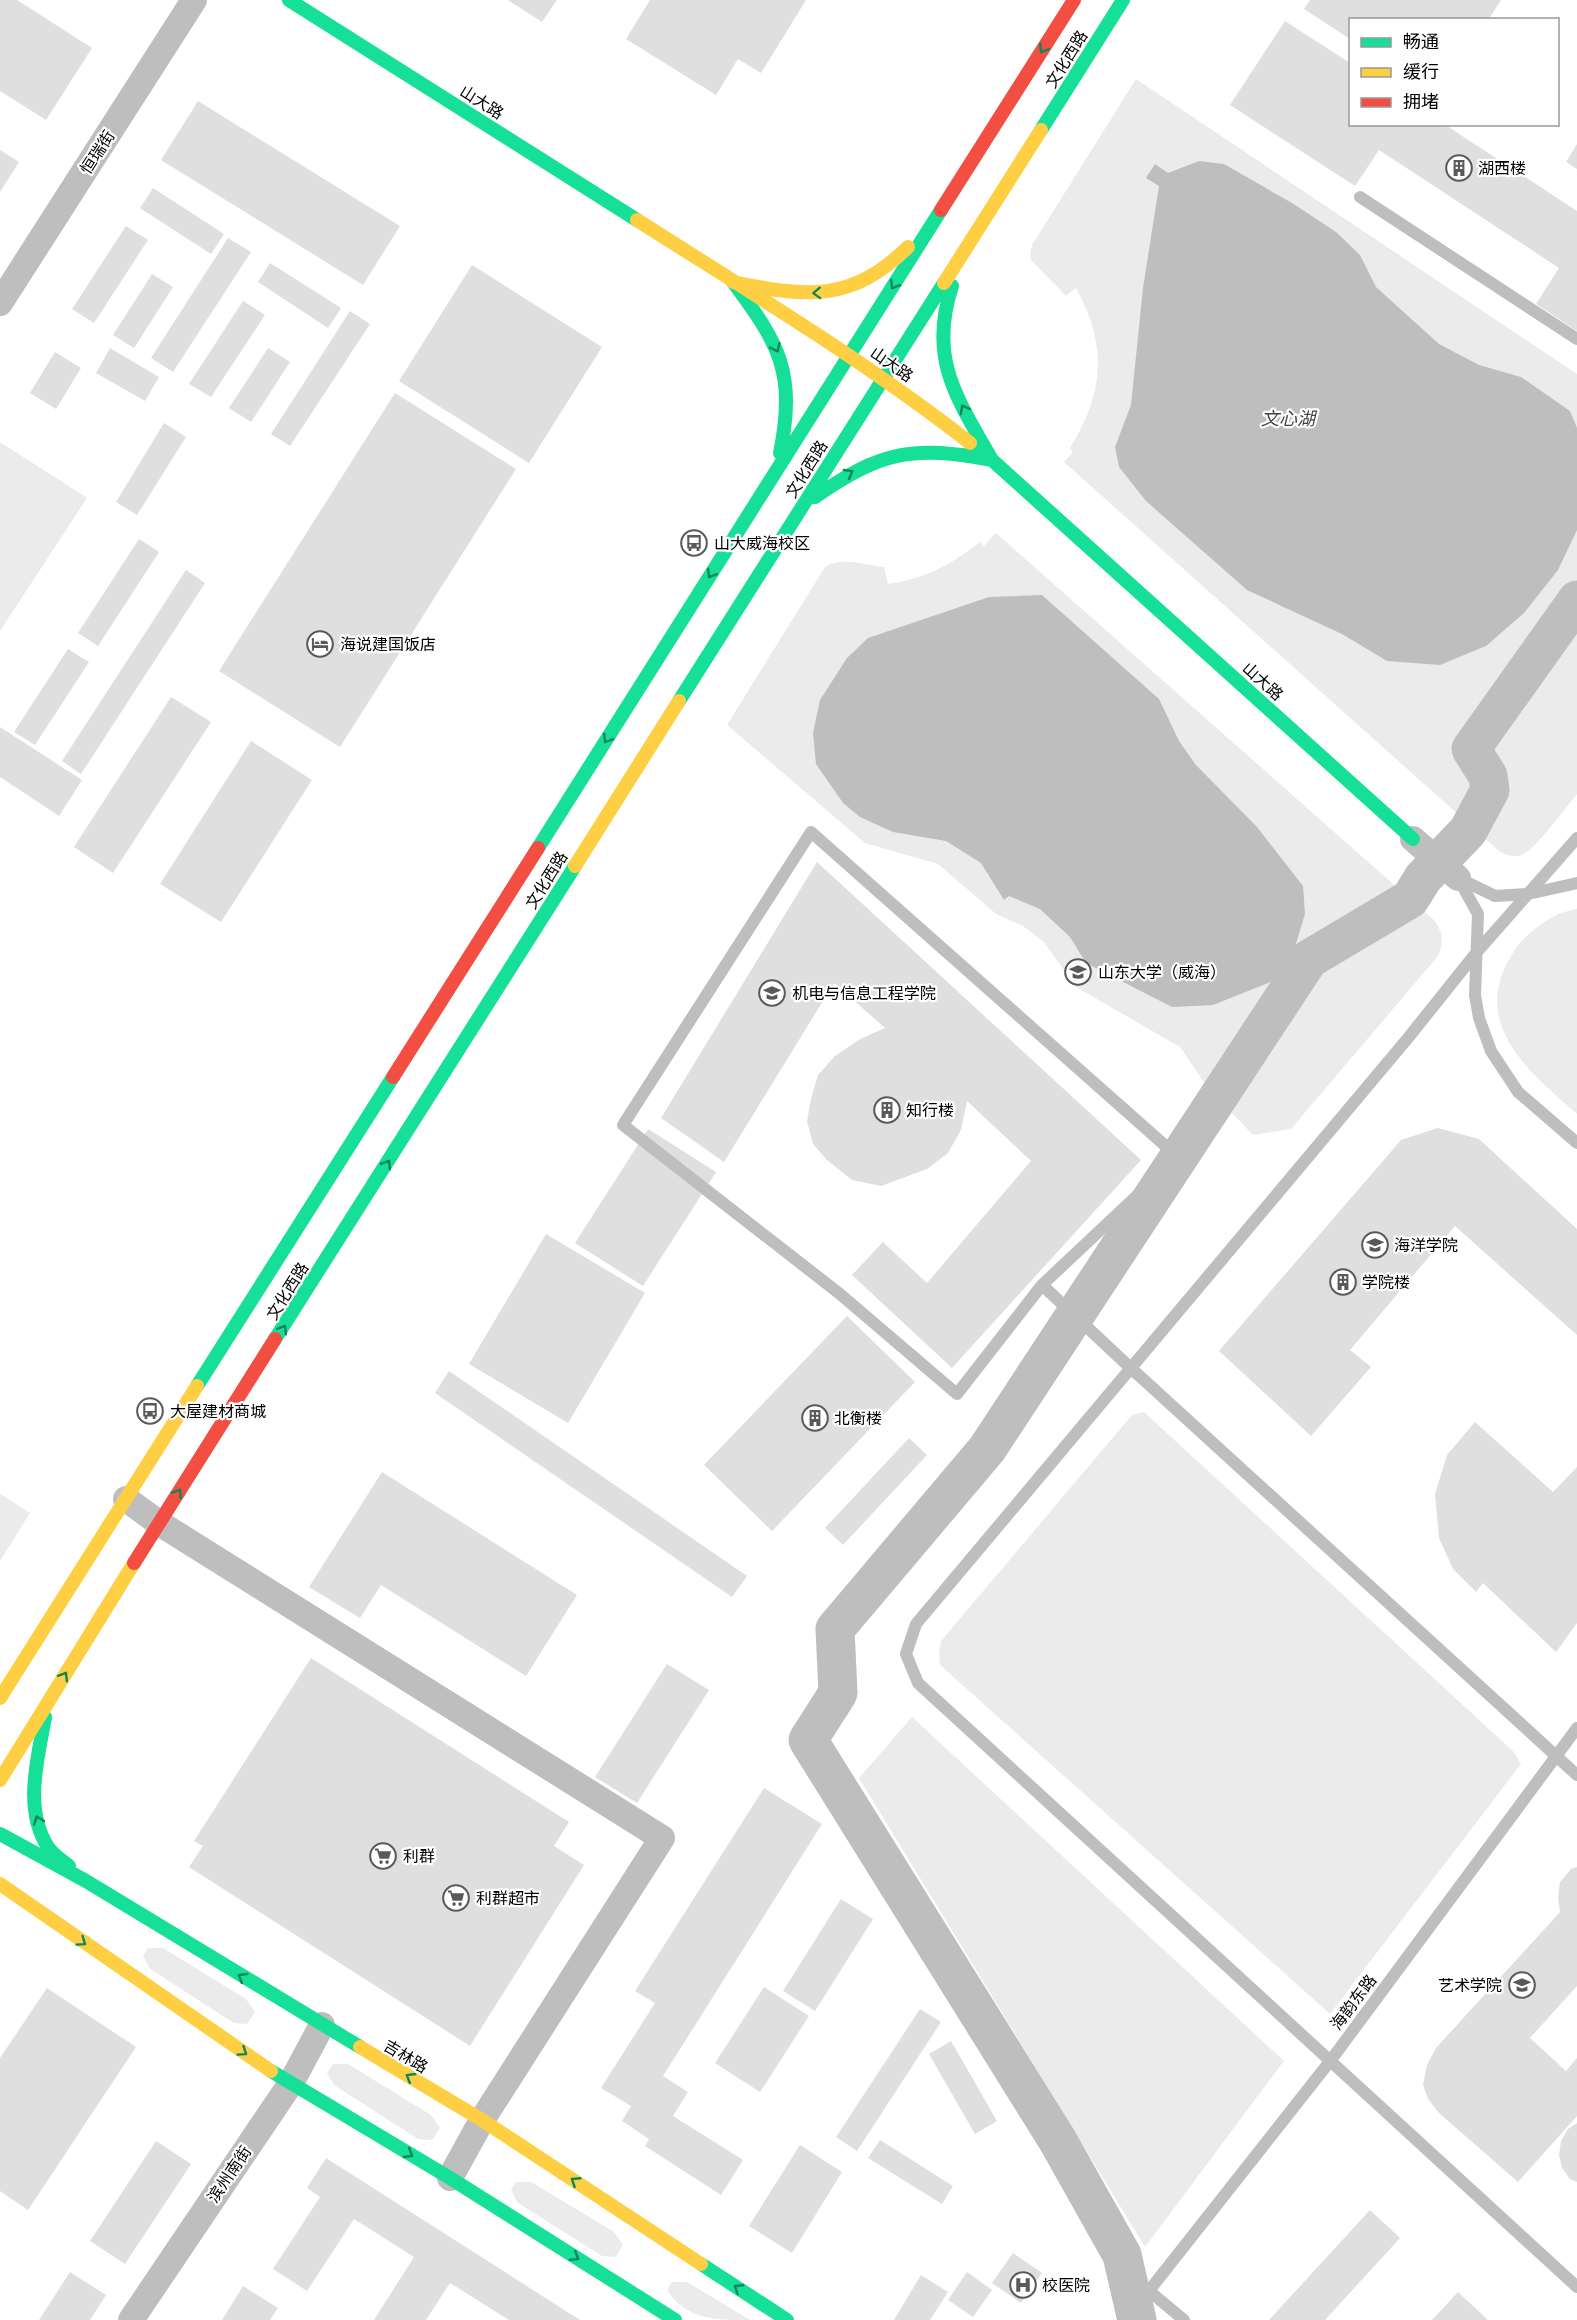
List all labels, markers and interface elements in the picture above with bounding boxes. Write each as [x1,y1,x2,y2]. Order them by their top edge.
legend [1349,18,1559,126]
street label: 文化西路 [1041,27,1091,91]
text: 畅通 [1403,31,1439,51]
one-way arrow [1039,43,1050,54]
text: 缓行 [1403,61,1439,81]
street label: 山大路 [457,82,507,122]
text: 拥堵 [1403,91,1439,111]
street label: 恒瑞街 [76,127,118,177]
building icon: 湖西楼 [1444,153,1474,183]
place label: 湖西楼 [1478,159,1526,177]
one-way arrow [890,278,901,289]
one-way arrow [812,286,821,299]
one-way arrow [769,342,781,353]
street label: 山大路 [867,343,917,385]
one-way arrow [960,404,971,415]
water label: 文心湖 [1261,408,1318,428]
street label: 文化西路 [781,437,831,501]
one-way arrow [843,469,853,480]
bus stop icon: 山大威海校区 [679,528,709,558]
place label: 山大威海校区 [714,534,810,552]
one-way arrow [707,567,718,578]
hotel icon: 海说建国饭店 [305,629,335,659]
place label: 海说建国饭店 [340,635,436,653]
street label: 山大路 [1239,658,1287,704]
one-way arrow [602,733,614,743]
street label: 文化西路 [521,848,571,912]
school or university icon: 山东大学（威海） [1063,957,1093,987]
place label: 山东大学（威海） [1098,963,1226,981]
school or university icon: 机电与信息工程学院 [757,978,787,1008]
place label: 机电与信息工程学院 [792,984,936,1002]
building icon: 知行楼 [872,1095,902,1125]
place label: 知行楼 [906,1101,954,1119]
one-way arrow [380,1160,392,1170]
school or university icon: 海洋学院 [1360,1230,1390,1260]
place label: 海洋学院 [1394,1236,1458,1254]
street label: 文化西路 [262,1259,312,1323]
building icon: 学院楼 [1328,1267,1358,1297]
place label: 学院楼 [1362,1273,1410,1291]
one-way arrow [276,1325,288,1335]
bus stop icon: 大屋建材商城 [135,1396,165,1426]
place label: 大屋建材商城 [170,1402,266,1420]
building icon: 北衡楼 [800,1403,830,1433]
place label: 北衡楼 [834,1409,882,1427]
one-way arrow [171,1489,182,1500]
one-way arrow [56,1672,68,1682]
one-way arrow [32,1816,45,1826]
supermarket icon: 利群 [368,1841,398,1871]
place label: 利群 [403,1847,435,1865]
supermarket icon: 利群超市 [441,1883,471,1913]
place label: 利群超市 [476,1889,540,1907]
one-way arrow [76,1935,87,1946]
school or university icon: 艺术学院 [1507,1970,1537,2000]
street label: 海韵东路 [1327,1971,1379,2033]
one-way arrow [238,1973,248,1984]
place label: 艺术学院 [1438,1976,1502,1994]
street label: 吉林路 [381,2036,431,2076]
one-way arrow [236,2045,247,2056]
one-way arrow [406,2073,416,2084]
street label: 滨州南街 [204,2142,254,2206]
one-way arrow [403,2146,413,2158]
one-way arrow [571,2177,582,2188]
one-way arrow [569,2249,579,2261]
hospital icon: 校医院 [1008,2270,1038,2300]
place label: 校医院 [1042,2276,1090,2294]
one-way arrow [734,2284,745,2295]

